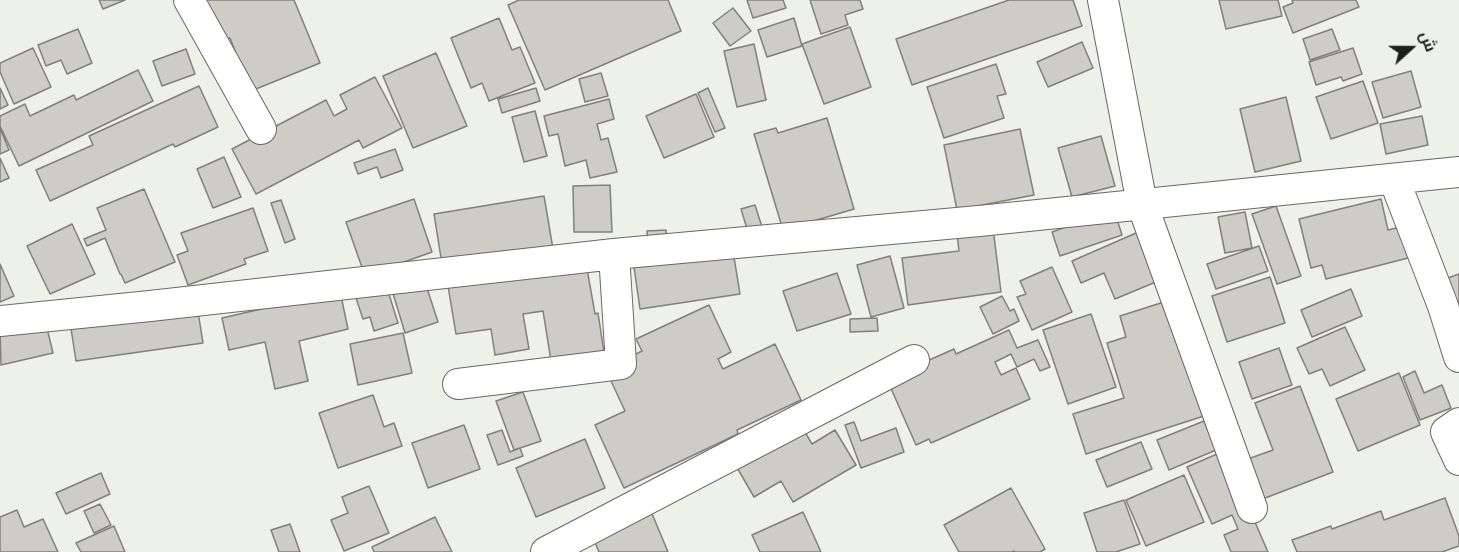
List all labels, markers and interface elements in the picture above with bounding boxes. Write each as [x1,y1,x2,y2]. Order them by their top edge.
north arrow [1381,18,1441,78]
text: ش [1416,28,1441,54]

